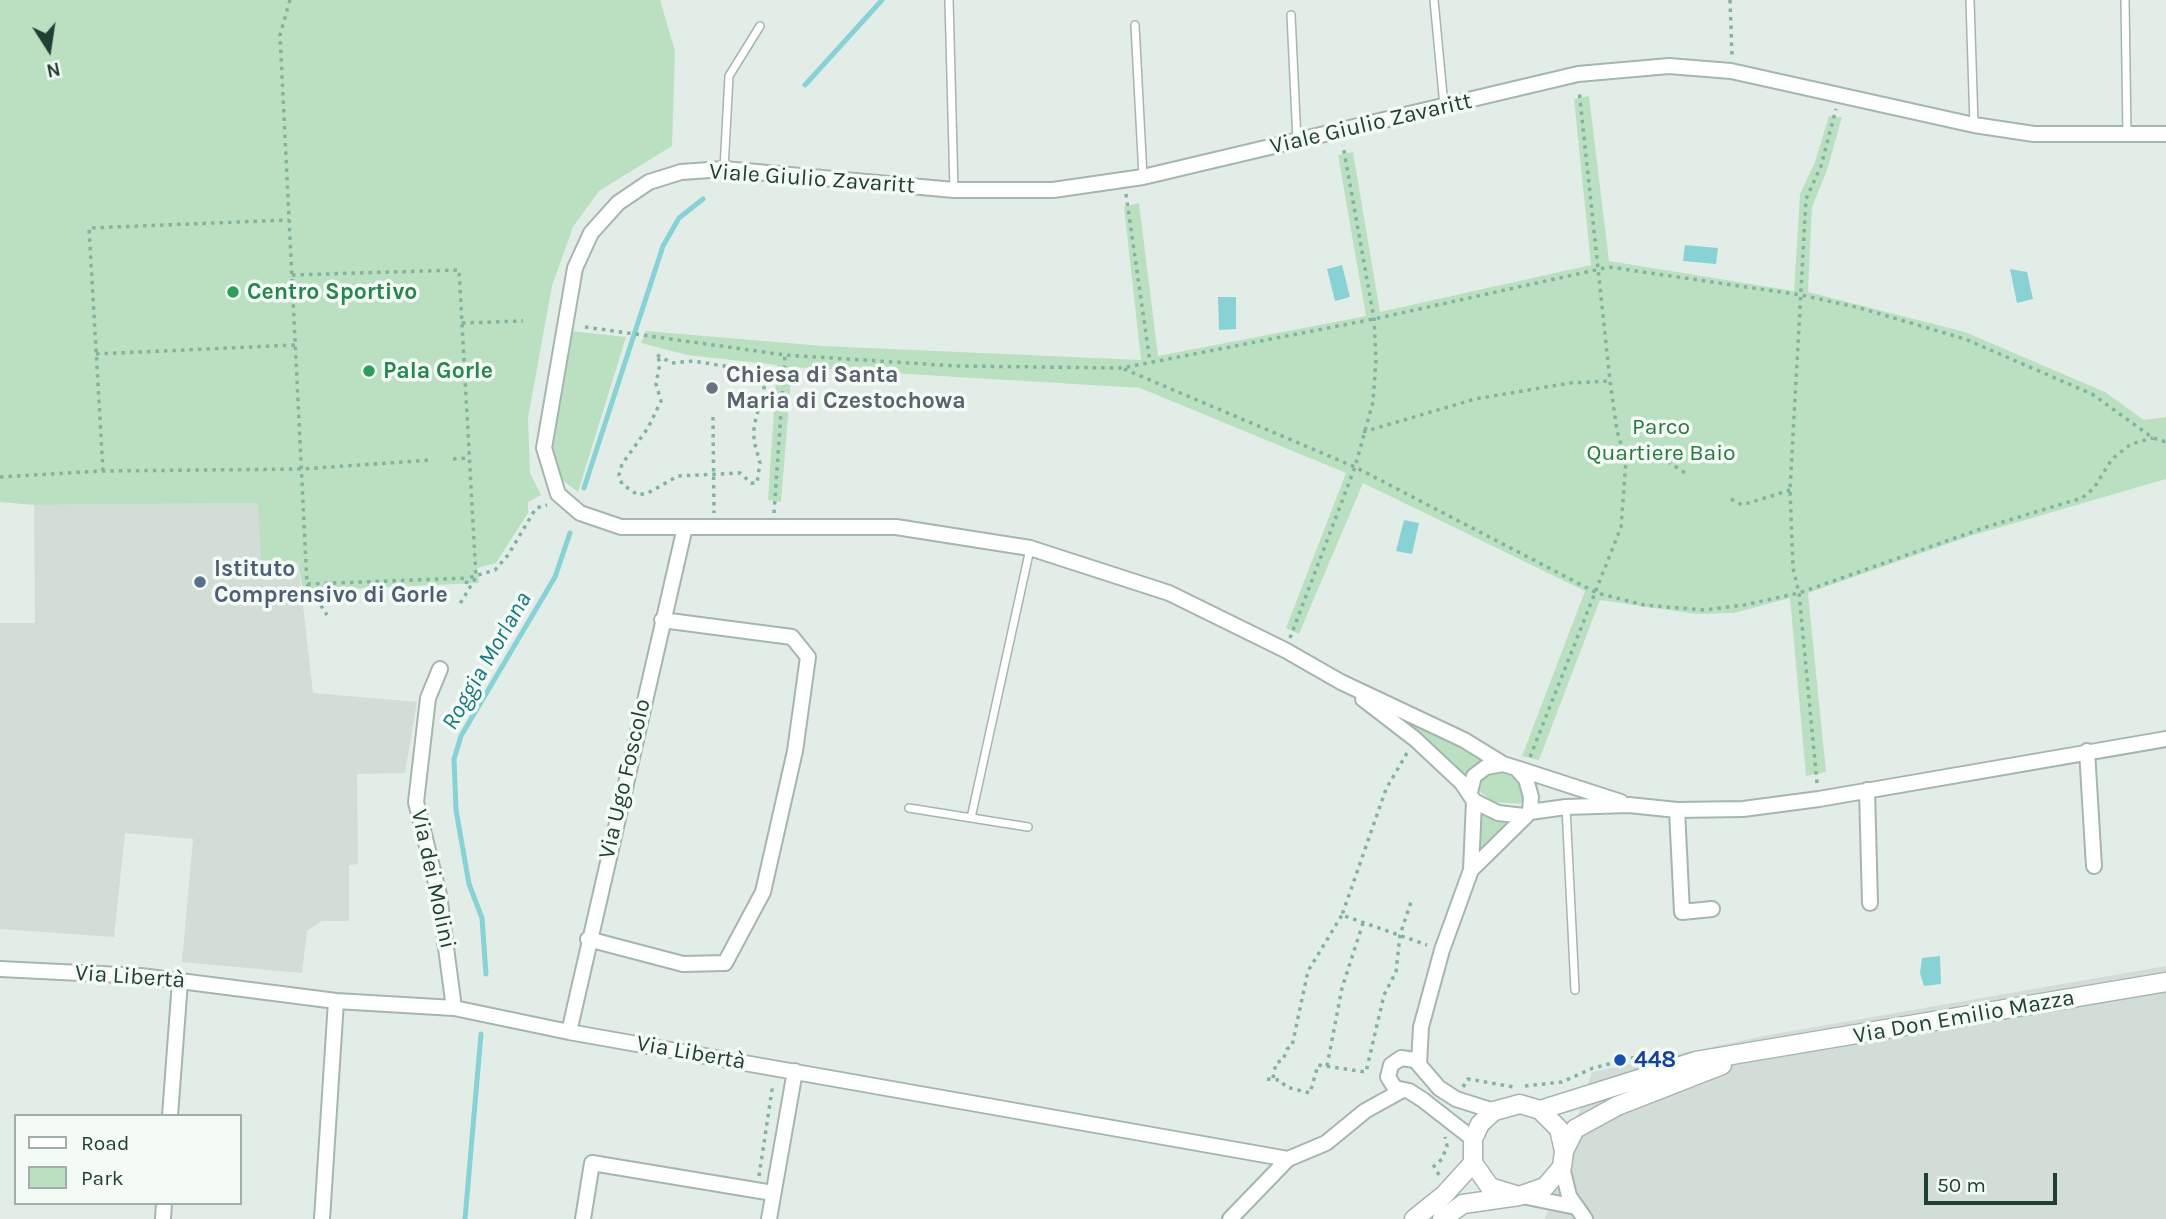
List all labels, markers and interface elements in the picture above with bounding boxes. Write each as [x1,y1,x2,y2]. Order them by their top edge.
north arrow [14,14,84,84]
text: N [44,57,62,82]
street label: Viale Giulio Zavaritt [1268,87,1474,161]
street label: Viale Giulio Zavaritt [708,158,916,200]
place label: Centro Sportivo [247,278,417,306]
marker: Centro Sportivo [225,284,241,300]
place label: Pala Gorle [383,357,493,385]
place label: Chiesa di Santa Maria di Czestochowa [726,361,966,415]
marker: Pala Gorle [361,363,377,379]
marker: Chiesa di Santa Maria di Czestochowa [704,380,720,396]
park label: Parco Quartiere Baio [1586,413,1736,467]
place label: Istituto Comprensivo di Gorle [214,555,448,609]
marker: Istituto Comprensivo di Gorle [192,574,208,590]
water label: Roggia Morlana [436,587,538,735]
street label: Via Ugo Foscolo [593,696,657,862]
street label: Via dei Molini [405,807,461,951]
street label: Via Libertà [74,959,186,995]
street label: Via Don Emilio Mazza [1851,984,2077,1050]
street label: Via Libertà [634,1030,748,1076]
place label: 448 [1634,1046,1676,1074]
marker: 448 [1612,1052,1628,1068]
legend [14,1114,242,1205]
text: Road [81,1131,129,1155]
scale bar [1928,1160,2061,1204]
text: Park [81,1166,124,1190]
text: 50 m [1937,1173,1986,1197]

